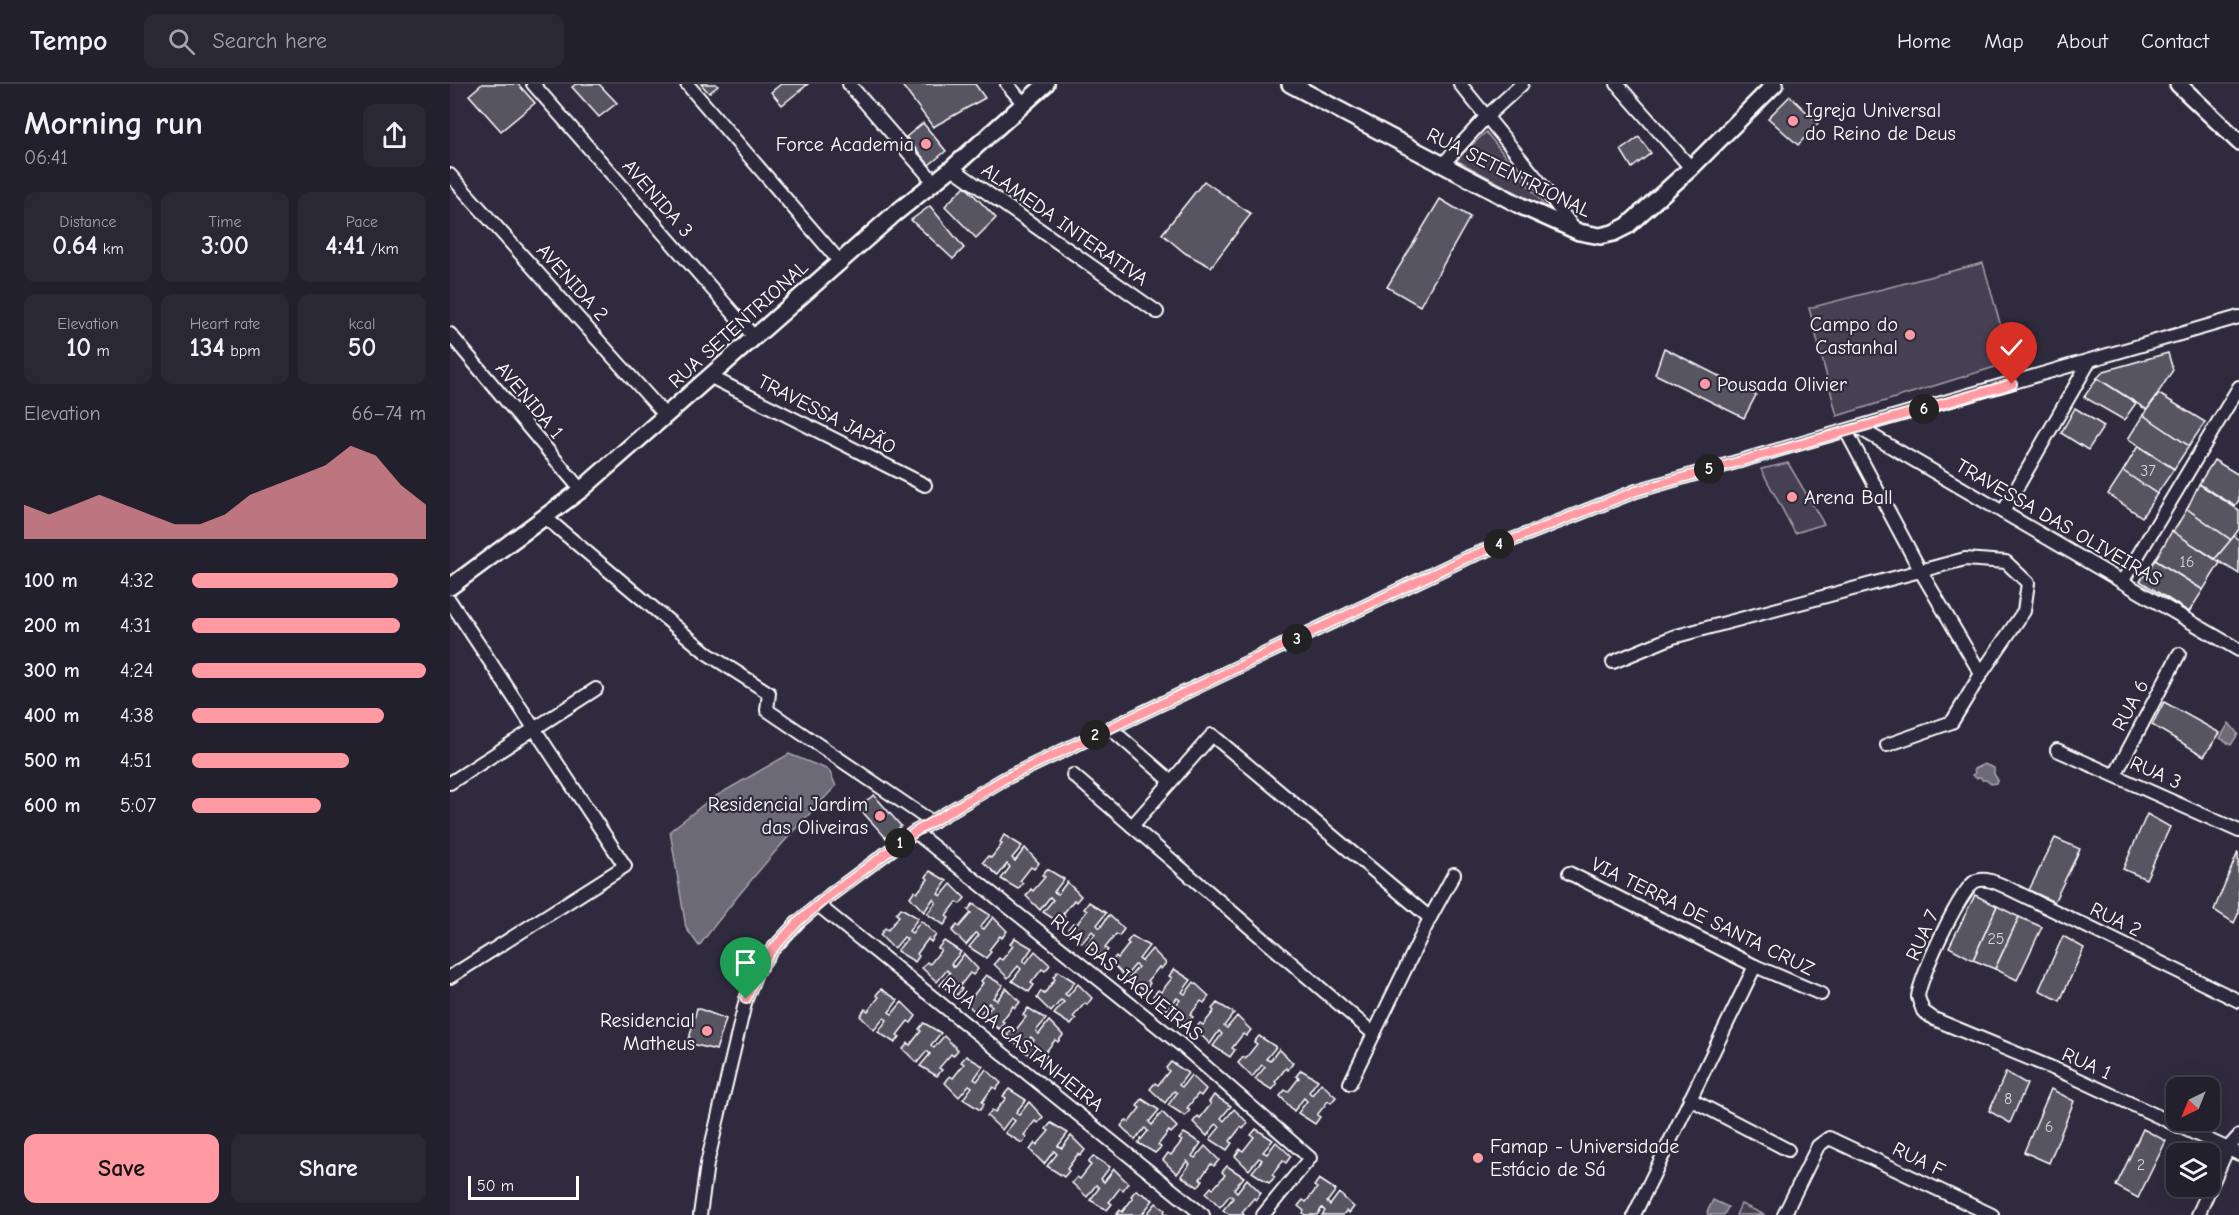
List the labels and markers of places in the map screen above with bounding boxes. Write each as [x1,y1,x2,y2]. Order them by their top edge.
place label: Igreja Universal do Reino de Deus [1805,99,1956,145]
marker: Igreja Universal do Reino de Deus [1786,114,1800,128]
place label: Force Academia [776,133,914,156]
marker: Force Academia [919,137,933,151]
place label: Campo do Castanhal [1810,313,1898,359]
pin [1986,322,2037,384]
marker: Campo do Castanhal [1903,328,1917,342]
place label: Pousada Olivier [1717,373,1847,396]
marker: Pousada Olivier [1698,377,1712,391]
pin: 6 [1909,394,1939,424]
pin: 5 [1694,454,1724,484]
place label: Arena Ball [1804,486,1893,509]
marker: Arena Ball [1785,490,1799,504]
pin: 4 [1484,529,1514,559]
pin: 3 [1282,624,1312,654]
pin: 2 [1080,720,1110,750]
place label: Residencial Jardim das Oliveiras [708,793,868,839]
marker: Residencial Jardim das Oliveiras [873,809,887,823]
pin: 1 [885,828,915,858]
pin [720,937,771,999]
place label: Residencial Matheus [600,1009,695,1055]
marker: Residencial Matheus [700,1024,714,1038]
place label: Famap - Universidade Estácio de Sá [1490,1135,1679,1181]
marker: Famap - Universidade Estácio de Sá [1471,1151,1485,1165]

